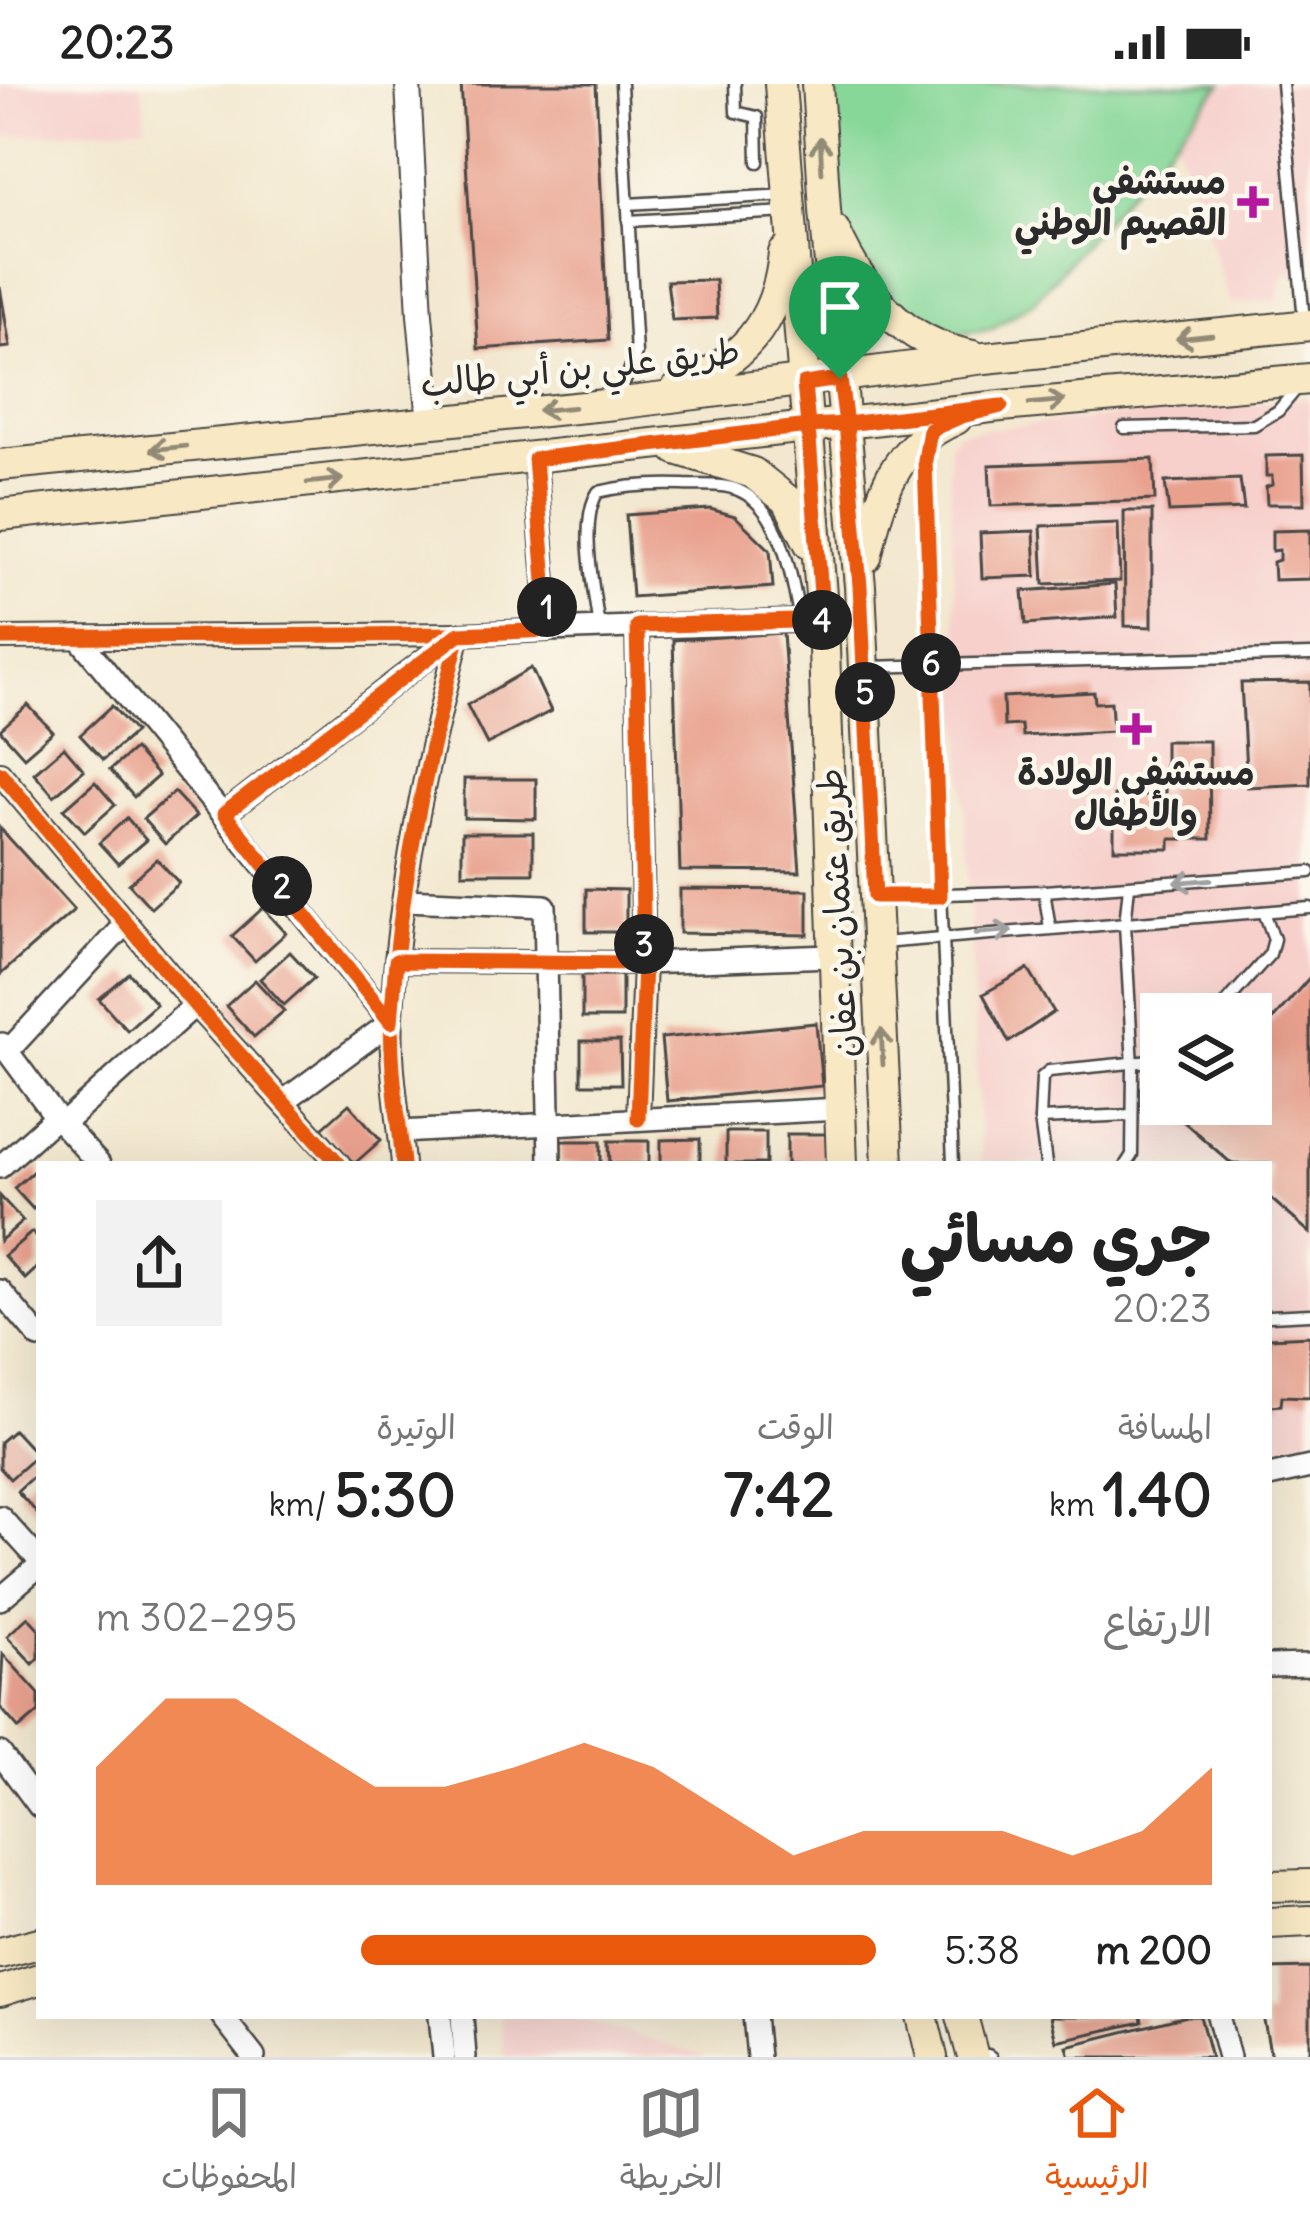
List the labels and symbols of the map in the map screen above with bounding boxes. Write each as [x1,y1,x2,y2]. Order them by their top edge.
one-way arrow [810,137,833,176]
place label: مستشفي القصيم الوطني [1015,159,1226,255]
marker: مستشفي القصيم الوطني [1237,186,1269,218]
pin [789,256,891,379]
one-way arrow [1175,326,1214,349]
street label: طريق علي بن أبي طالب [418,328,743,416]
one-way arrow [1027,390,1066,413]
one-way arrow [537,398,576,421]
one-way arrow [149,437,188,459]
one-way arrow [305,469,344,492]
pin: 1 [517,577,577,637]
pin: 4 [792,590,852,650]
pin: 6 [901,633,961,693]
pin: 5 [835,662,895,722]
marker: مستشفى الولادة والأطفال [1120,713,1152,745]
place label: مستشفى الولادة والأطفال [1017,750,1255,836]
street label: طريق عثمان بن عفان [807,767,868,1059]
pin: 2 [252,856,312,916]
one-way arrow [1174,870,1213,893]
pin: 3 [614,914,674,974]
one-way arrow [974,920,1013,943]
one-way arrow [870,1028,893,1067]

